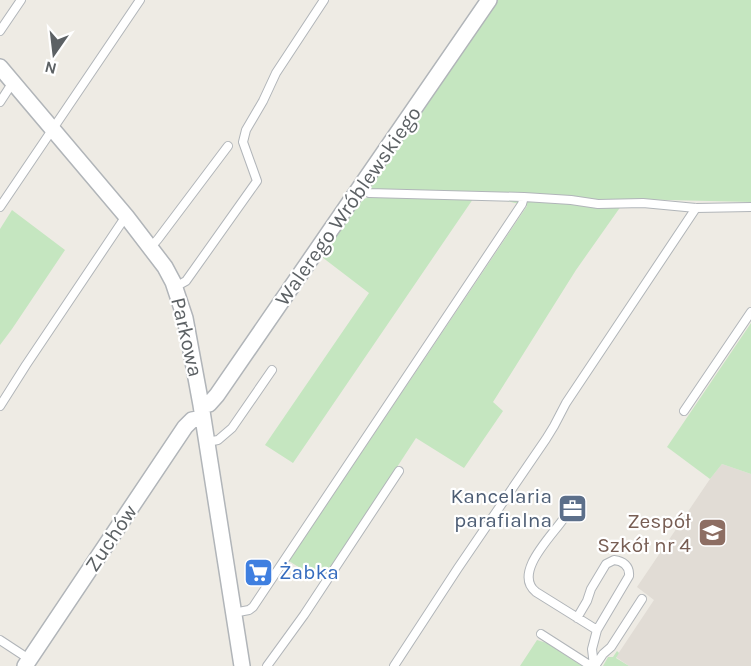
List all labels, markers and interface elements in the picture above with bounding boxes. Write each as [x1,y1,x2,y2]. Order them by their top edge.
north arrow [24,24,84,84]
text: N [43,57,58,79]
street label: Walerego Wróblewskiego [270,102,426,310]
street label: Parkowa [166,295,208,379]
place label: Kancelaria parafialna [451,484,552,532]
office icon: Kancelaria parafialna [557,492,589,524]
street label: Zuchów [80,500,142,576]
place label: Zespół Szkół nr 4 [597,509,691,557]
school or university icon: Zespół Szkół nr 4 [696,517,728,549]
supermarket icon: Żabka [242,556,274,588]
place label: Żabka [279,560,339,584]

